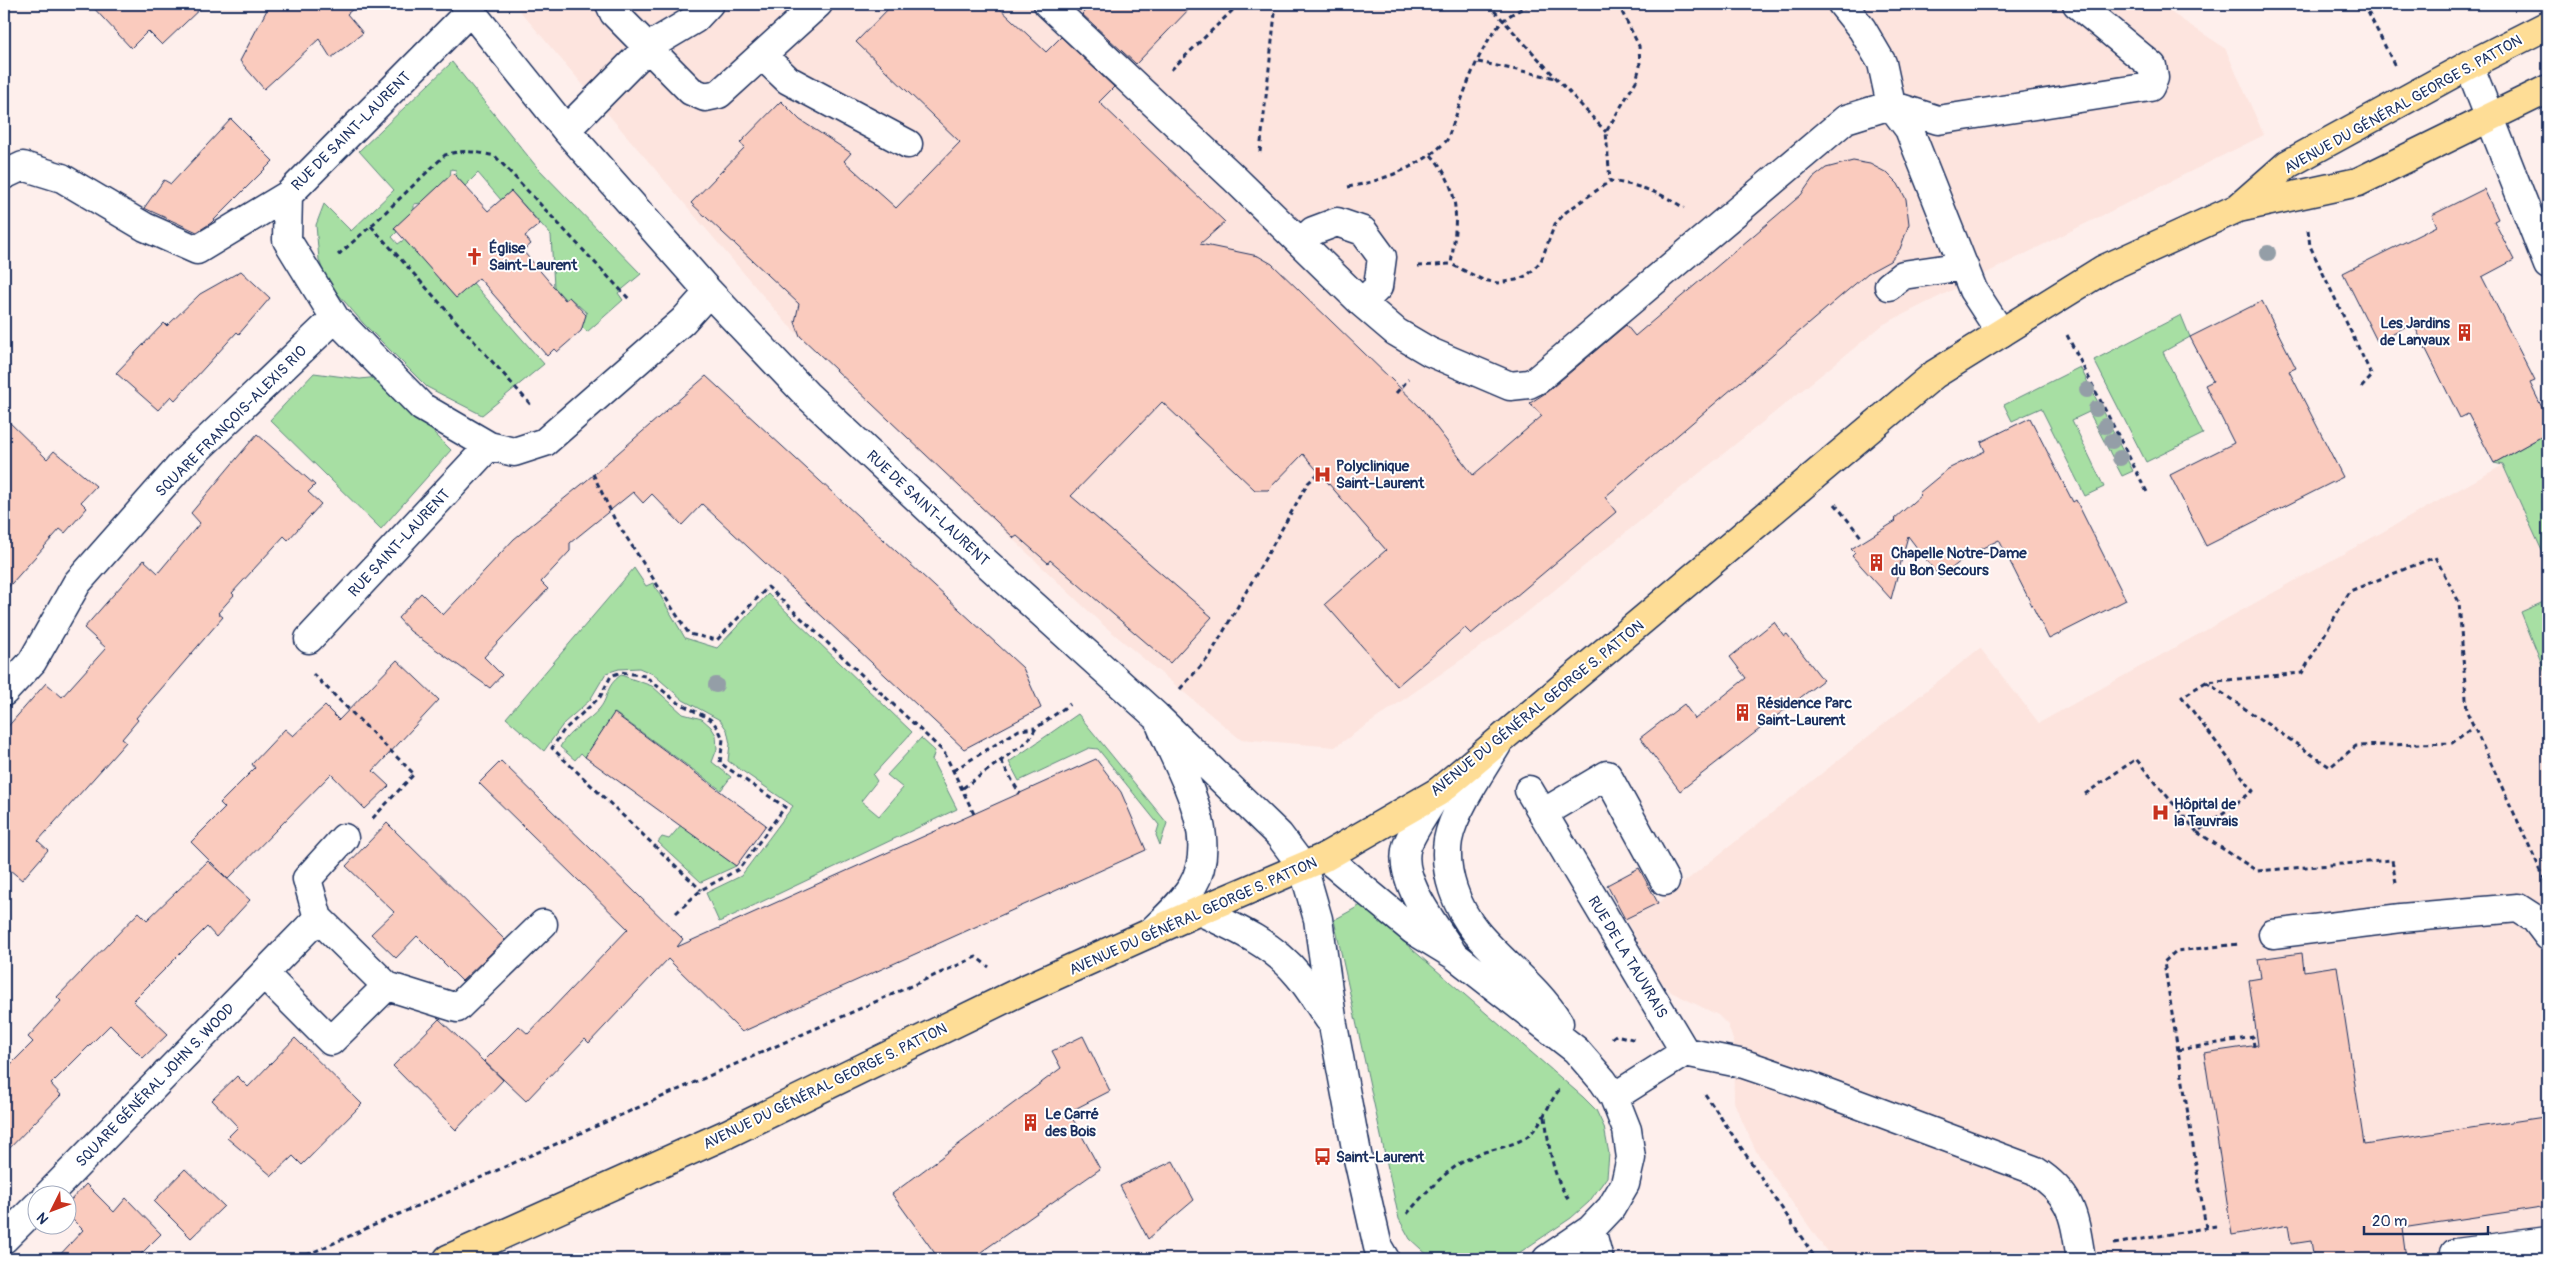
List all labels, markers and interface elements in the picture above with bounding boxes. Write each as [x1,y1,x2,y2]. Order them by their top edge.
street label: AVENUE DU GÉNÉRAL GEORGE S. PATTON [2281,31,2526,178]
street label: RUE DE SAINT-LAURENT [288,68,415,195]
place label: Église Saint-Laurent [489,239,578,275]
church icon: Église Saint-Laurent [465,247,485,267]
place label: Les Jardins de Lanvaux [2380,314,2450,350]
building icon: Les Jardins de Lanvaux [2454,322,2474,342]
street label: SQUARE FRANÇOIS-ALEXIS RIO [152,342,311,501]
street label: RUE DE SAINT-LAURENT [862,446,993,570]
place label: Polyclinique Saint-Laurent [1336,457,1425,493]
hospital icon: Polyclinique Saint-Laurent [1312,465,1332,485]
street label: RUE SAINT-LAURENT [344,485,454,601]
place label: Chapelle Notre-Dame du Bon Secours [1891,544,2027,580]
building icon: Chapelle Notre-Dame du Bon Secours [1867,552,1887,572]
street label: AVENUE DU GÉNÉRAL GEORGE S. PATTON [1427,616,1648,801]
place label: Résidence Parc Saint-Laurent [1757,694,1852,730]
building icon: Résidence Parc Saint-Laurent [1733,702,1753,722]
place label: Hôpital de la Tauvrais [2174,795,2238,831]
hospital icon: Hôpital de la Tauvrais [2150,803,2170,823]
street label: AVENUE DU GÉNÉRAL GEORGE S. PATTON [1066,853,1320,980]
street label: RUE DE LA TAUVRAIS [1584,893,1672,1022]
street label: SQUARE GÉNÉRAL JOHN S. WOOD [72,999,239,1171]
street label: AVENUE DU GÉNÉRAL GEORGE S. PATTON [700,1019,950,1154]
place label: Le Carré des Bois [1045,1105,1099,1141]
building icon: Le Carré des Bois [1021,1113,1041,1133]
bus stop icon: Saint-Laurent [1312,1147,1332,1167]
place label: Saint-Laurent [1336,1148,1425,1167]
north arrow [28,1186,78,1236]
scale bar [2364,1203,2488,1235]
text: N [33,1209,52,1228]
text: 20 m [2372,1212,2407,1231]

